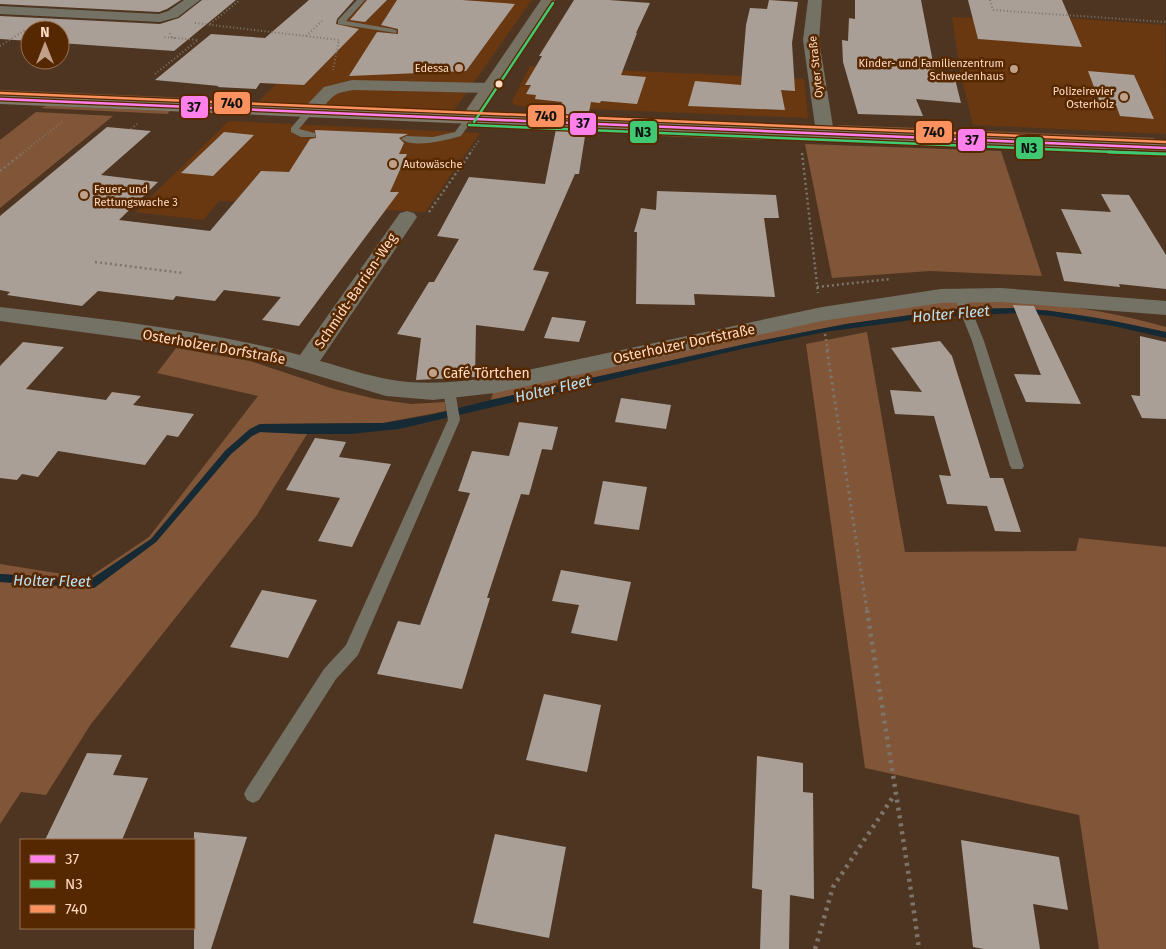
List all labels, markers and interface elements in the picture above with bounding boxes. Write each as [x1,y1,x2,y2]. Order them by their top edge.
north arrow [20,20,70,70]
text: N [40,24,50,41]
street label: Oyter Straße [806,35,826,99]
place label: Kinder- und Familienzentrum Schwedenhaus [859,57,1004,83]
place label: Edessa [415,62,449,75]
marker: Edessa [453,62,465,74]
marker: Kinder- und Familienzentrum Schwedenhaus [1008,63,1020,75]
unlabelled marker [494,79,504,89]
place label: Polizeirevier Osterholz [1053,85,1115,111]
line badge: 740 [213,91,251,115]
marker: Polizeirevier Osterholz [1118,91,1130,103]
line badge: 37 [180,95,209,119]
text: 740 [221,95,243,112]
text: 37 [186,99,201,116]
line badge: 740 [527,104,565,128]
text: 740 [535,108,557,125]
line badge: 37 [569,112,597,136]
text: 37 [575,115,590,132]
line badge: N3 [629,120,658,144]
line badge: 740 [915,120,953,144]
text: N3 [635,124,651,141]
text: 740 [923,124,945,141]
line badge: 37 [957,128,986,152]
text: 37 [964,132,979,149]
line badge: N3 [1015,136,1044,160]
text: N3 [1021,140,1037,157]
marker: Autowäsche [387,158,399,170]
place label: Autowäsche [403,158,462,171]
place label: Feuer- und Rettungswache 3 [94,183,178,209]
marker: Feuer- und Rettungswache 3 [78,189,90,201]
street label: Schmidt-Barrien-Weg [311,229,401,352]
water label: Holter Fleet [912,302,991,326]
street label: Osterholzer Dorfstraße [611,321,757,367]
street label: Osterholzer Dorfstraße [141,326,287,368]
place label: Café Törtchen [443,365,530,382]
marker: Café Törtchen [427,367,439,379]
water label: Holter Fleet [513,371,593,407]
water label: Holter Fleet [13,571,92,591]
legend [20,839,195,929]
text: 37 [65,850,79,868]
text: N3 [65,875,83,893]
text: 740 [65,900,87,918]

